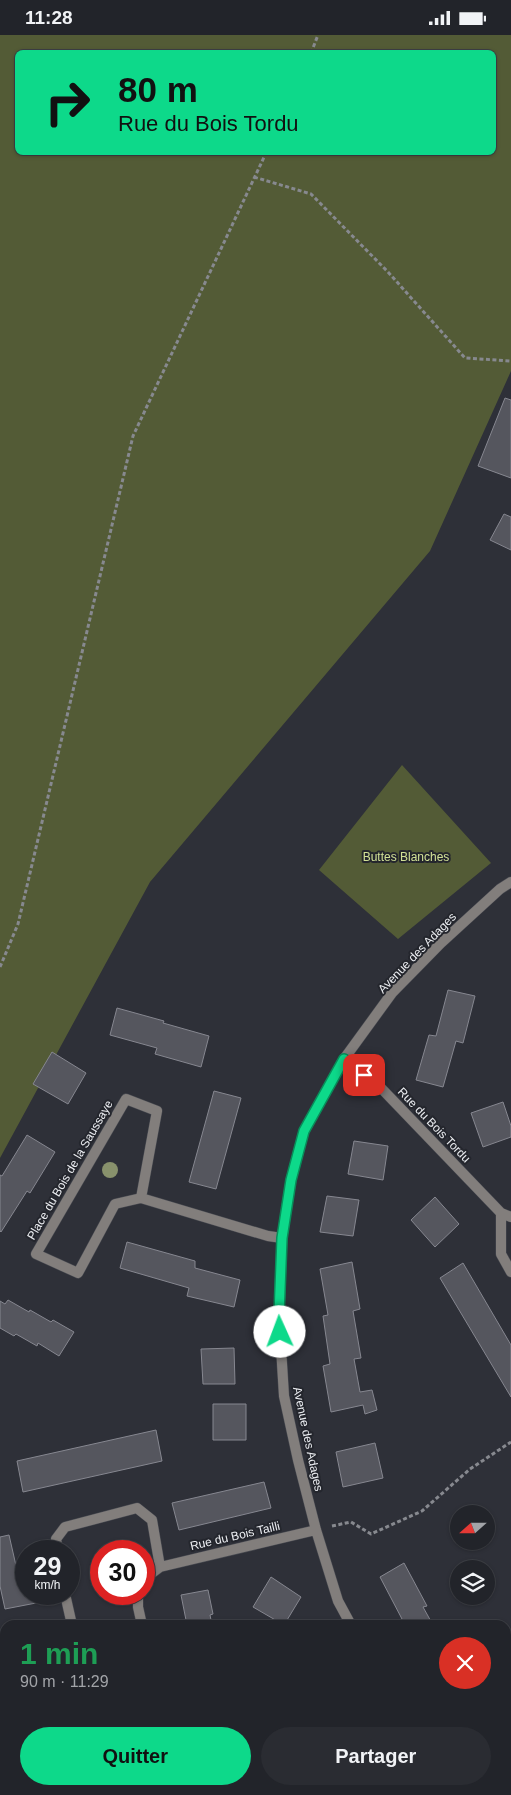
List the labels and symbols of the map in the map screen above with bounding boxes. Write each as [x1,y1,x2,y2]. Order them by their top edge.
park label: Buttes Blanches [363,850,449,864]
street label: Avenue des Adages [375,910,459,996]
pin [343,1054,385,1096]
street label: Rue du Bois Tordu [395,1085,473,1165]
street label: Place du Bois de la Saussaye [24,1097,116,1242]
position arrow [253,1305,305,1357]
street label: Avenue des Adages [290,1385,326,1493]
north arrow [450,1505,495,1550]
street label: Rue du Bois Tailli [189,1519,281,1553]
speed limit sign: 30 [90,1540,155,1605]

